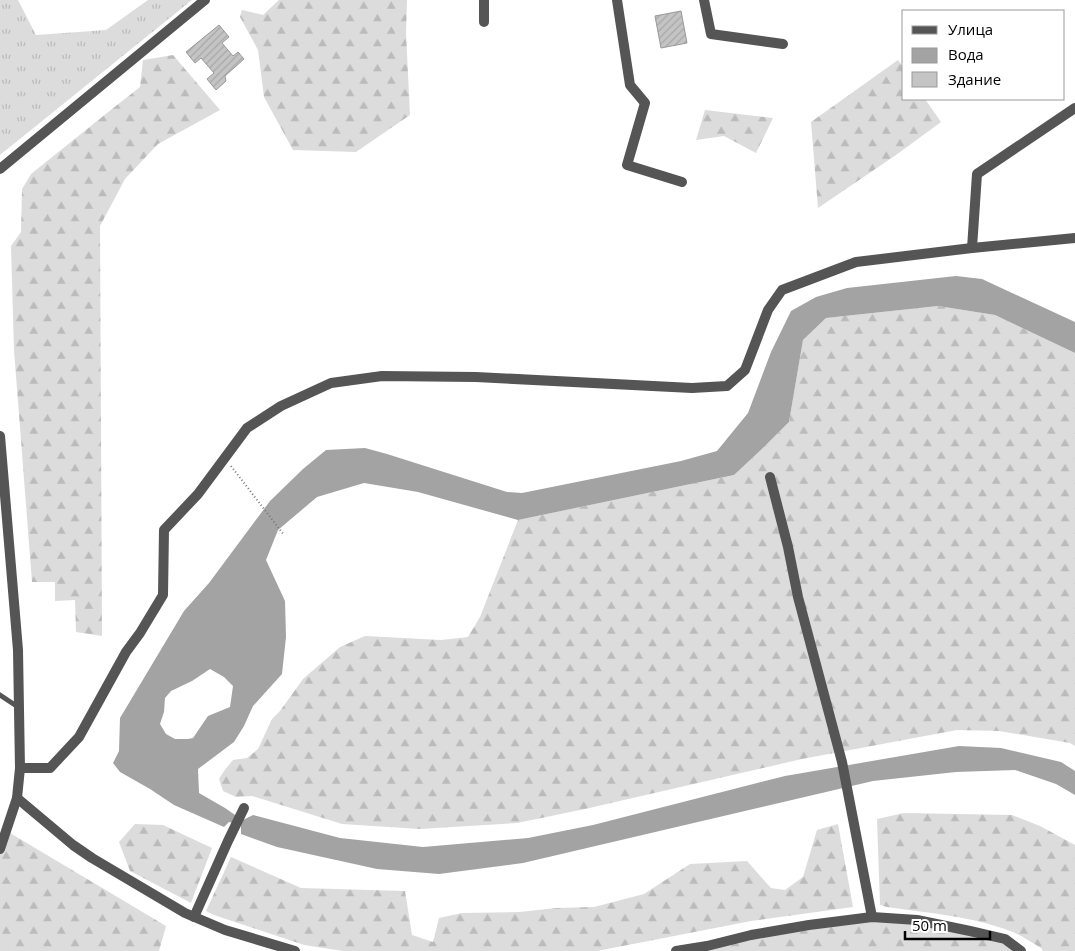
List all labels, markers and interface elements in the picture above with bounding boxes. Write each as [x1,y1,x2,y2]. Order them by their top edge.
legend [902,10,1065,100]
text: Улица [948,19,993,39]
text: Вода [948,44,984,64]
text: Здание [948,69,1001,89]
scale bar [905,908,990,940]
text: 50 m [912,915,947,935]

